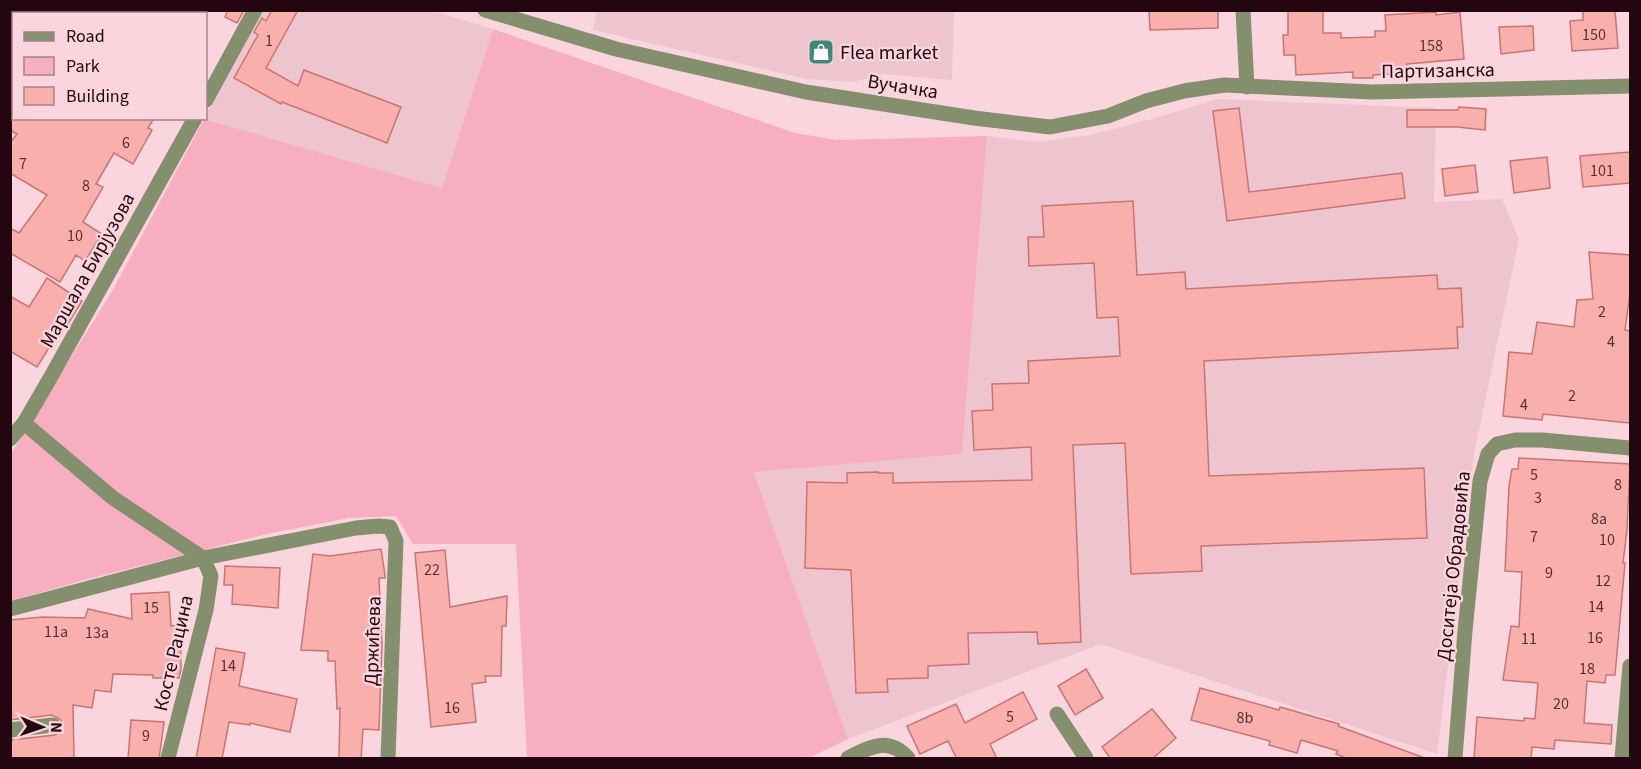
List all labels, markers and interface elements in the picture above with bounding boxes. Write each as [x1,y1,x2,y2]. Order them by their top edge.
legend [12,12,207,120]
text: Road [66,24,105,49]
house number: 150 [1582,24,1606,46]
house number: 1 [265,30,273,52]
house number: 158 [1419,35,1443,57]
shop icon: Flea market [806,37,836,67]
place label: Flea market [840,39,939,67]
text: Park [66,54,100,79]
street label: Партизанска [1381,56,1495,86]
street label: Вучачка [866,68,940,106]
text: Building [66,84,129,109]
house number: 6 [122,132,130,154]
house number: 7 [19,153,27,175]
house number: 101 [1590,160,1614,182]
house number: 8 [82,175,90,197]
street label: Маршала Бирјузова [34,188,142,353]
house number: 10 [67,225,83,247]
house number: 2 [1598,301,1606,323]
house number: 4 [1607,331,1615,353]
house number: 2 [1568,385,1576,407]
house number: 4 [1520,394,1528,416]
house number: 5 [1530,464,1538,486]
street label: Доситеја Обрадовића [1430,470,1478,662]
house number: 8 [1614,474,1622,496]
house number: 3 [1534,487,1542,509]
house number: 8a [1591,508,1607,530]
house number: 7 [1530,526,1538,548]
house number: 10 [1599,529,1615,551]
house number: 22 [424,559,440,581]
house number: 9 [1545,562,1553,584]
house number: 12 [1595,570,1611,592]
street label: Косте Рацина [147,592,201,714]
street label: Држићева [357,595,389,687]
house number: 14 [1588,596,1604,618]
house number: 15 [143,597,159,619]
house number: 11a [44,621,68,643]
house number: 13a [85,622,109,644]
house number: 16 [1587,627,1603,649]
house number: 11 [1521,628,1537,650]
house number: 14 [220,655,236,677]
house number: 18 [1579,658,1595,680]
house number: 20 [1553,693,1569,715]
north arrow [12,697,72,757]
house number: 16 [444,697,460,719]
house number: 5 [1006,706,1014,728]
house number: 8b [1237,707,1254,729]
text: N [45,722,67,733]
house number: 9 [142,725,150,747]

